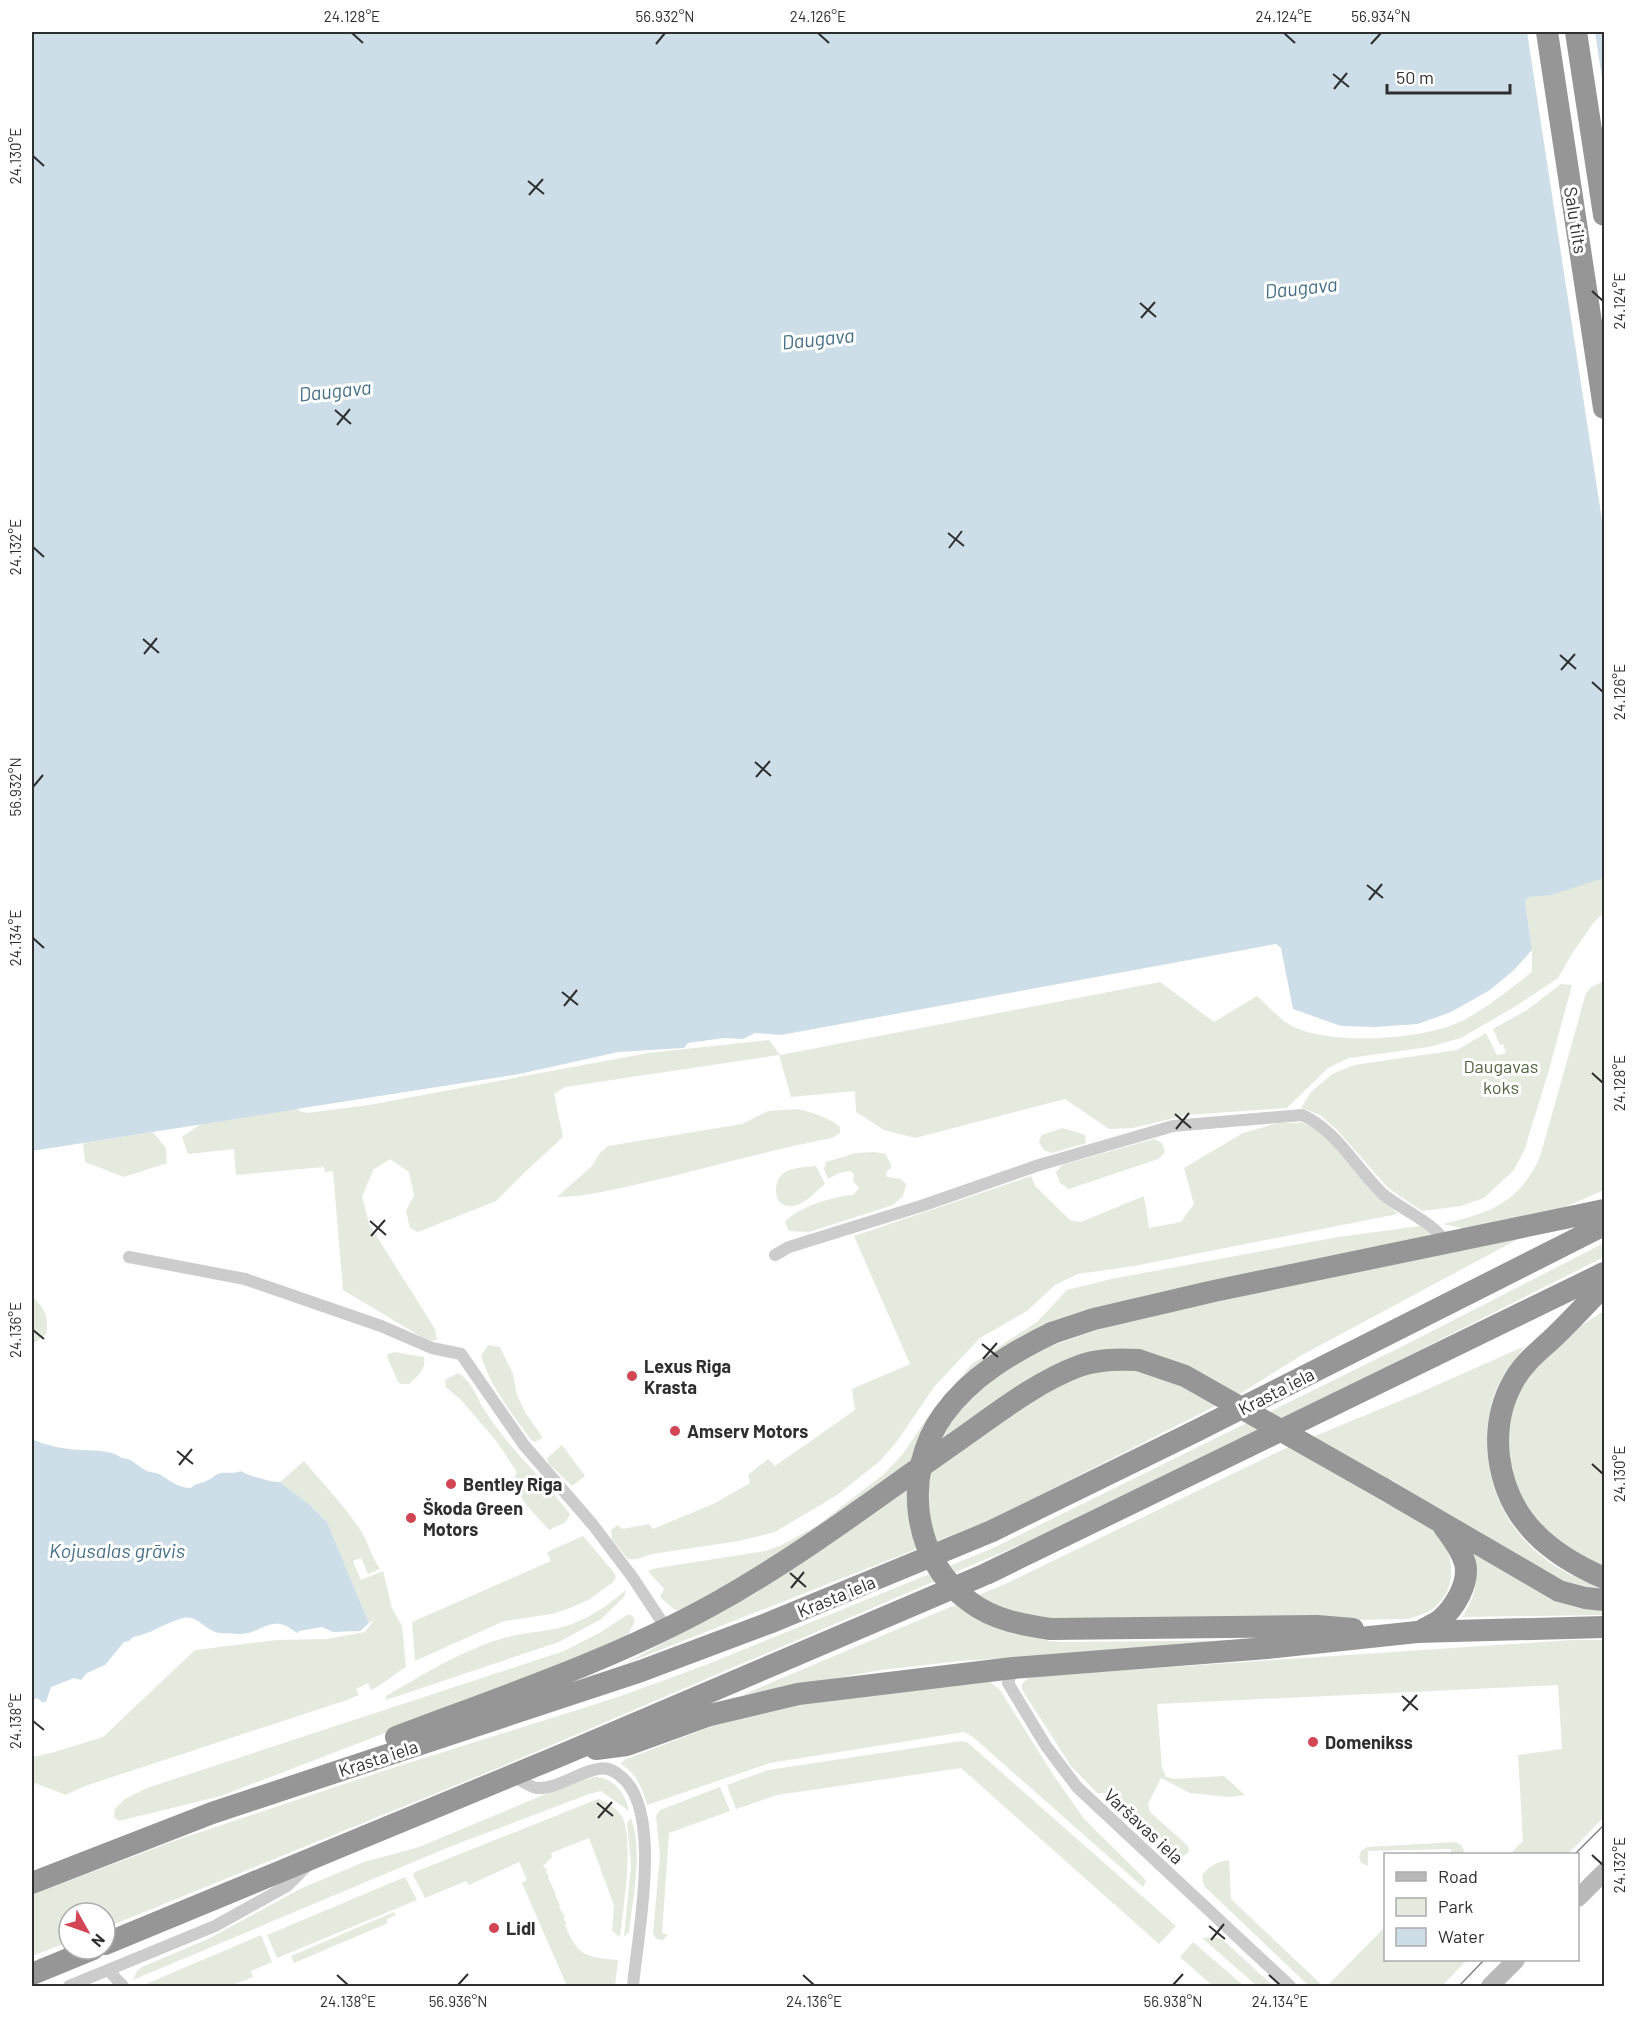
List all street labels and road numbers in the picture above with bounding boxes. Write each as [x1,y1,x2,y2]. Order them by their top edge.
street label: Salu tilts [1560,185,1592,255]
street label: Krasta iela [1234,1363,1318,1419]
street label: Krasta iela [794,1570,878,1622]
street label: Krasta iela [335,1735,421,1781]
street label: Varšavas iela [1100,1784,1188,1868]

